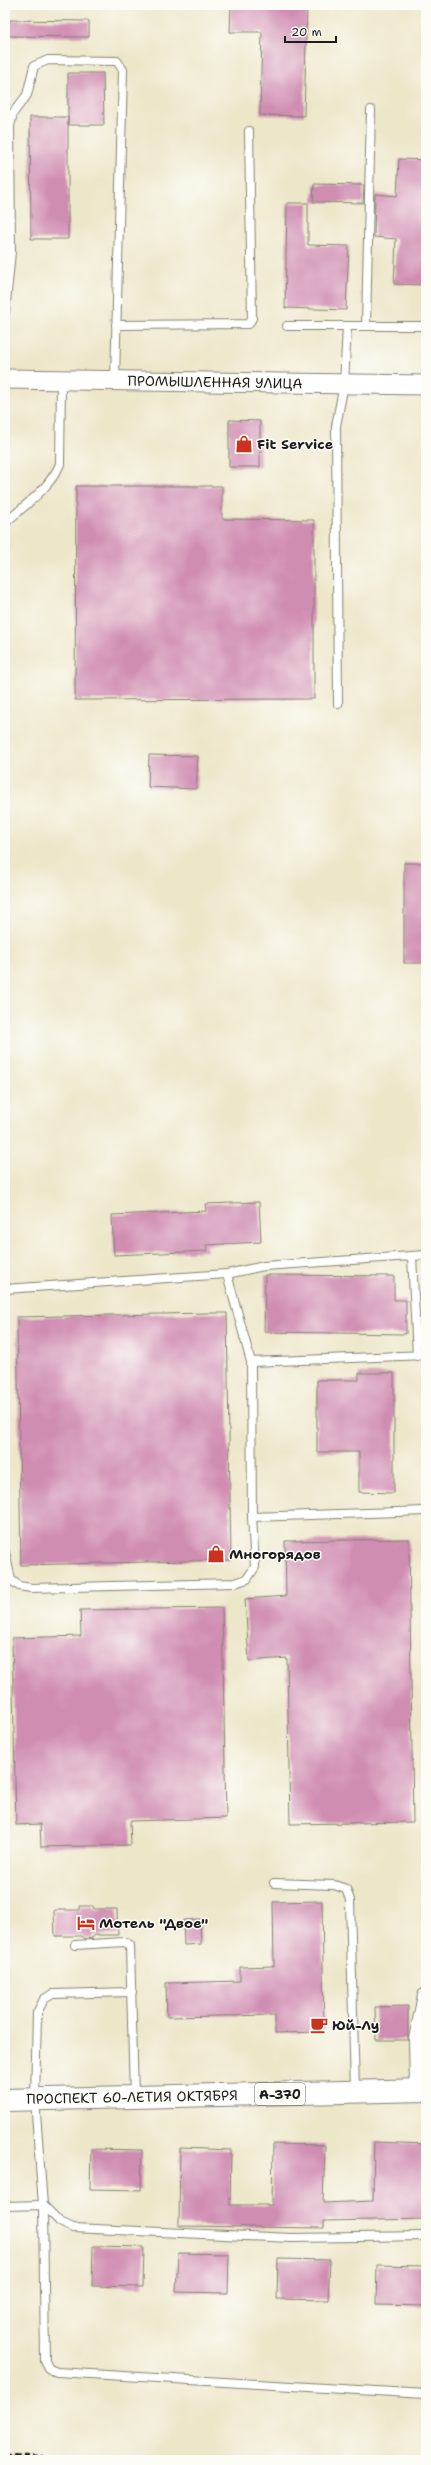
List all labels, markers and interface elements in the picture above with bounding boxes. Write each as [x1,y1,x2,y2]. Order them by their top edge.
scale bar [285,18,336,44]
text: 20 m [291,24,322,40]
street label: ПРОМЫШЛЕННАЯ УЛИЦА [127,371,303,393]
shop icon: Fit Service [234,434,254,454]
place label: Fit Service [257,435,333,453]
shop icon: Многорядов [206,1544,226,1564]
place label: Многорядов [229,1545,321,1563]
hotel icon: Мотель "Двое" [76,1913,96,1933]
place label: Мотель "Двое" [99,1914,208,1932]
cafe icon: Юй-Лу [309,2015,329,2035]
place label: Юй-Лу [332,2016,379,2034]
road number: А-370 [255,2083,305,2105]
street label: ПРОСПЕКТ 60-ЛЕТИЯ ОКТЯБРЯ [26,2086,238,2108]

